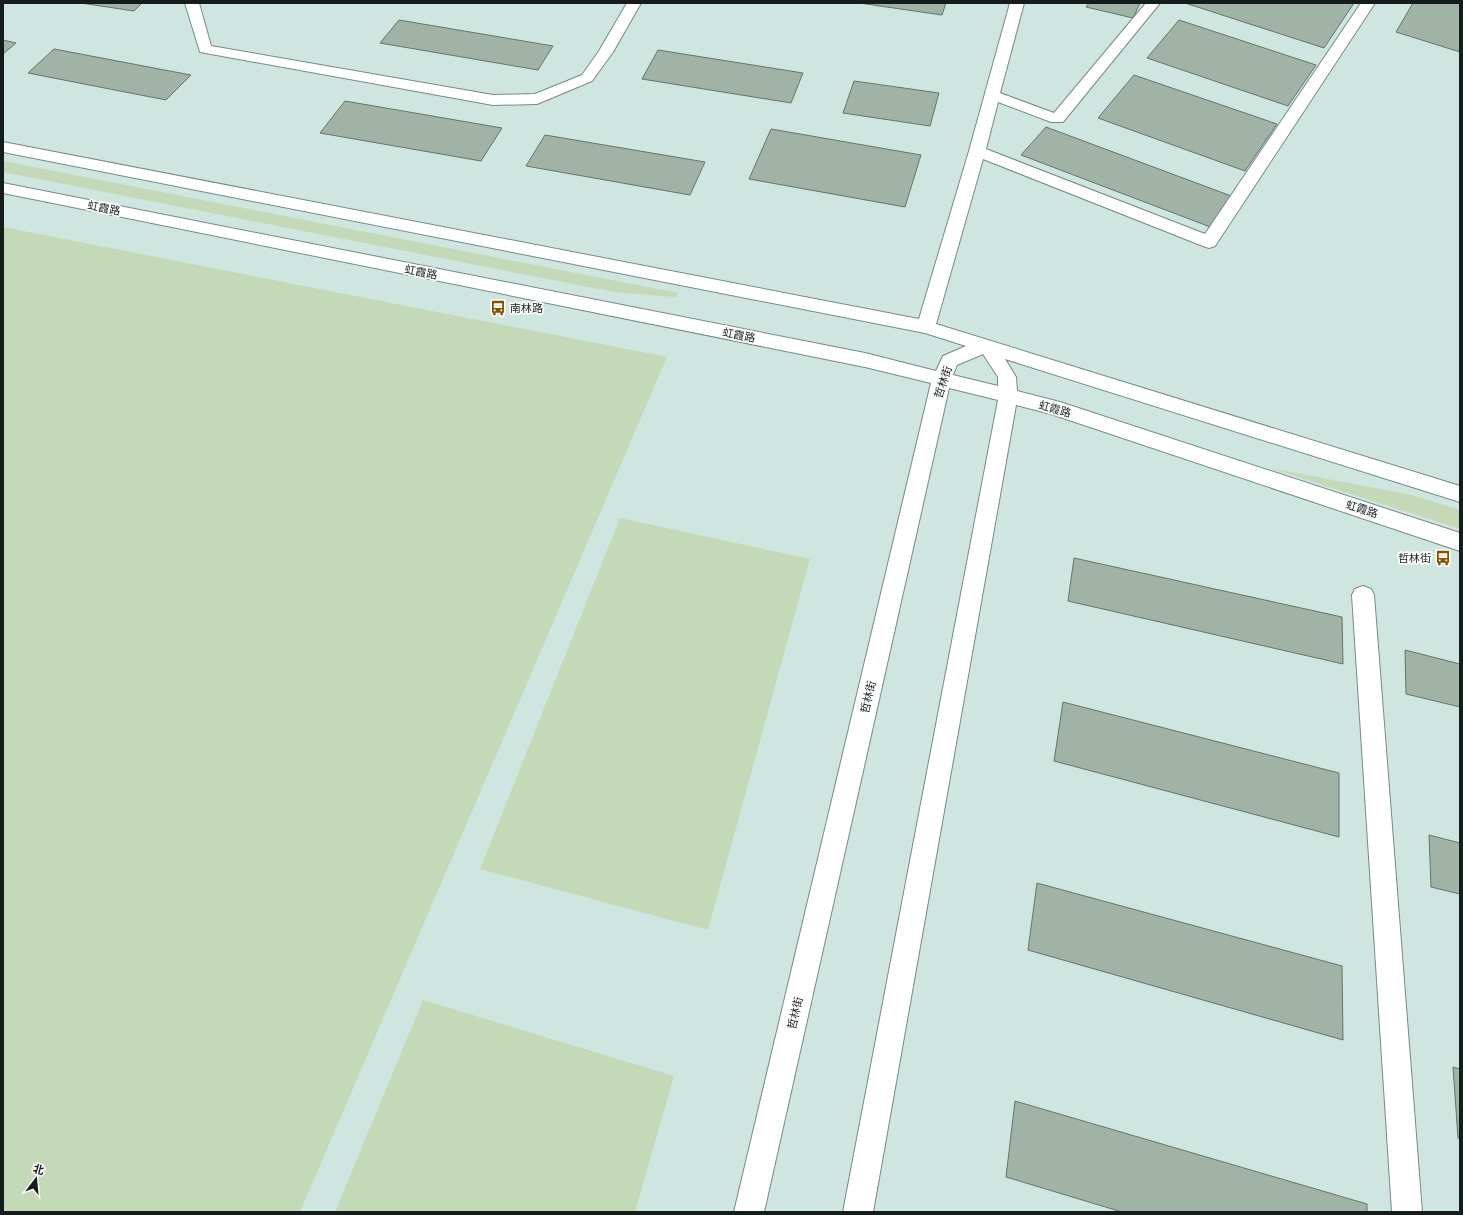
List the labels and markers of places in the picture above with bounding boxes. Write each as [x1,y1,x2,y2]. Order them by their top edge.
bus stop icon: 南林路 [489,299,507,317]
place label: 南林路 [510,302,543,314]
bus stop icon: 哲林街 [1434,549,1452,567]
place label: 哲林街 [1398,552,1431,564]

